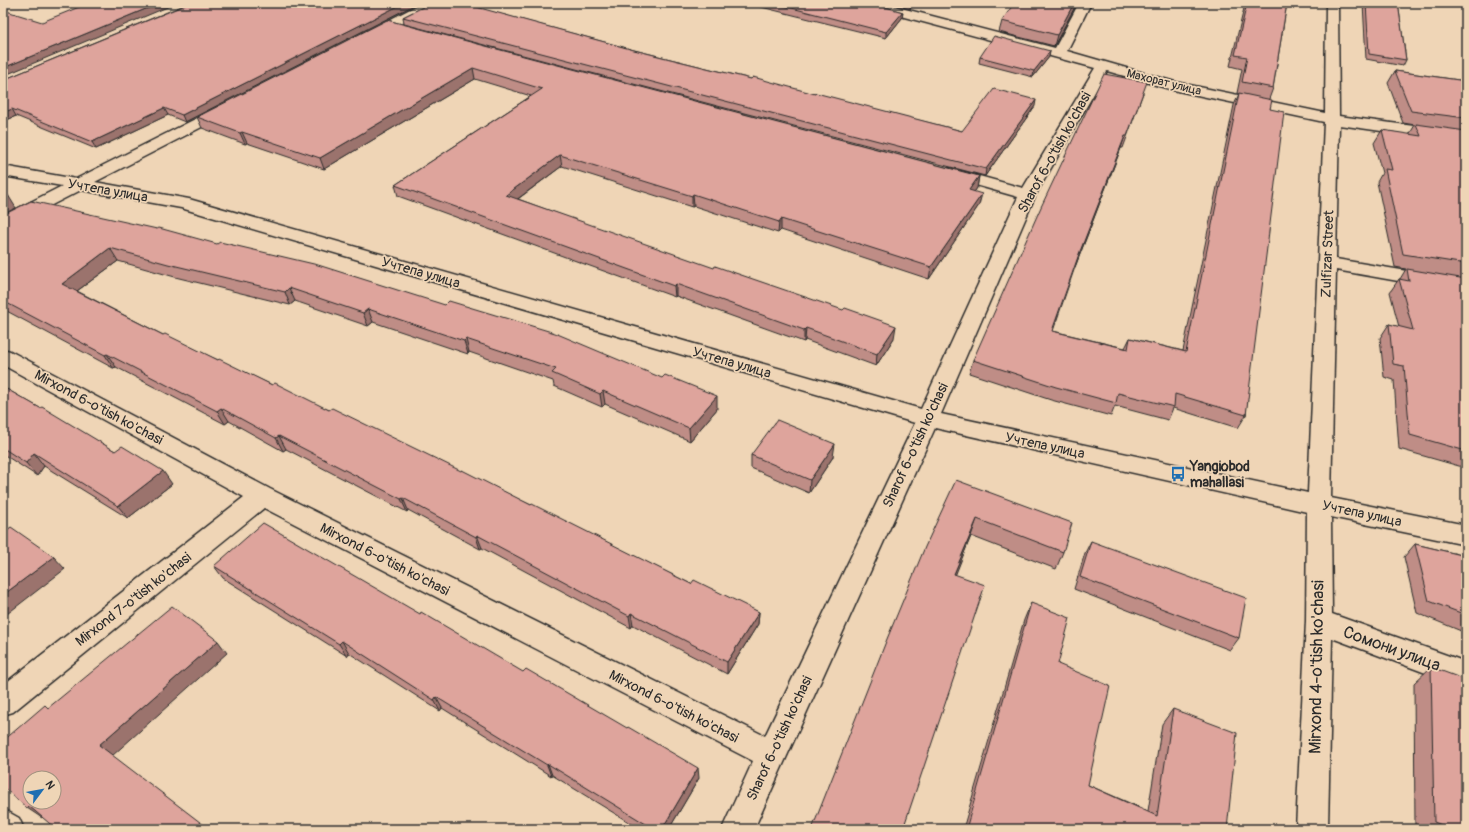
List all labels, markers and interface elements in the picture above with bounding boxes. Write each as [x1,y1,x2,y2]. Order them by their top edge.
street label: Махорат улица [1125,66,1203,99]
street label: Sharof 6-o'tish ko'chasi [1014,88,1095,216]
street label: Учтепа улица [67,175,149,206]
street label: Zulfizar Street [1317,209,1338,298]
street label: Учтепа улица [380,253,462,292]
street label: Учтепа улица [691,343,773,382]
street label: Mirxond 6-o'tish ko'chasi [32,366,166,449]
street label: Sharof 6-o'tish ko'chasi [879,380,952,510]
street label: Учтепа улица [1004,429,1086,462]
place label: Yangiobod mahallasi [1189,458,1250,491]
bus stop icon: Yangiobod mahallasi [1169,465,1187,483]
street label: Учтепа улица [1321,497,1403,530]
street label: Mirxond 6-o'tish ko'chasi [317,519,453,600]
street label: Mirxond 7-o'tish ko'chasi [72,549,195,650]
street label: Mirxond 4-o'tish ko'chasi [1304,580,1329,754]
street label: Сомони улица [1340,621,1443,676]
street label: Mirxond 6-o'tish ko'chasi [606,666,742,747]
street label: Sharof 6-o'tish ko'chasi [743,673,816,803]
north arrow [22,770,62,810]
text: N [43,778,58,792]

